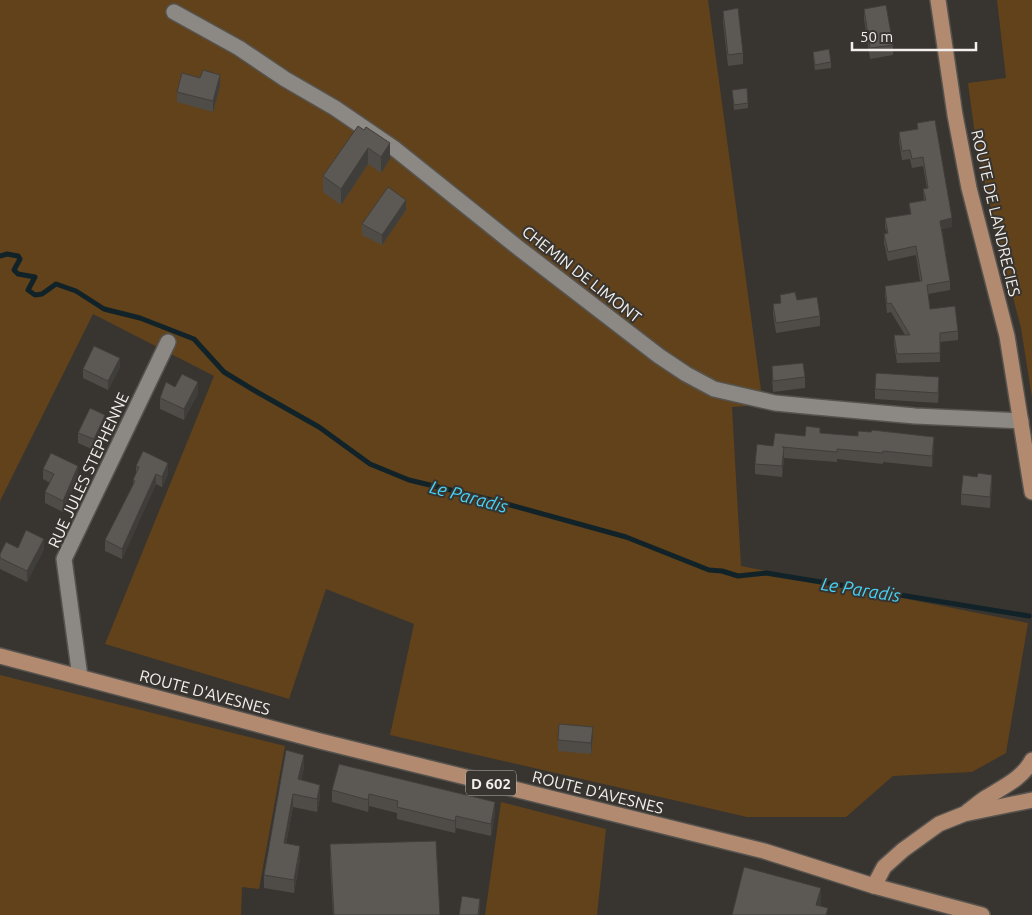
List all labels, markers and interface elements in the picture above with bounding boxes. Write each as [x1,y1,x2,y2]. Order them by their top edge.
scale bar [852,20,976,52]
text: 50 m [860,28,893,45]
street label: ROUTE DE LANDRECIES [968,128,1024,298]
street label: CHEMIN DE LIMONT [519,222,645,326]
street label: RUE JULES STEPHENNE [44,389,132,550]
water label: Le Paradis [428,476,511,516]
water label: Le Paradis [820,573,903,605]
street label: ROUTE D'AVESNES [138,666,272,718]
street label: ROUTE D'AVESNES [531,767,665,817]
road number: D 602 [466,770,516,796]

